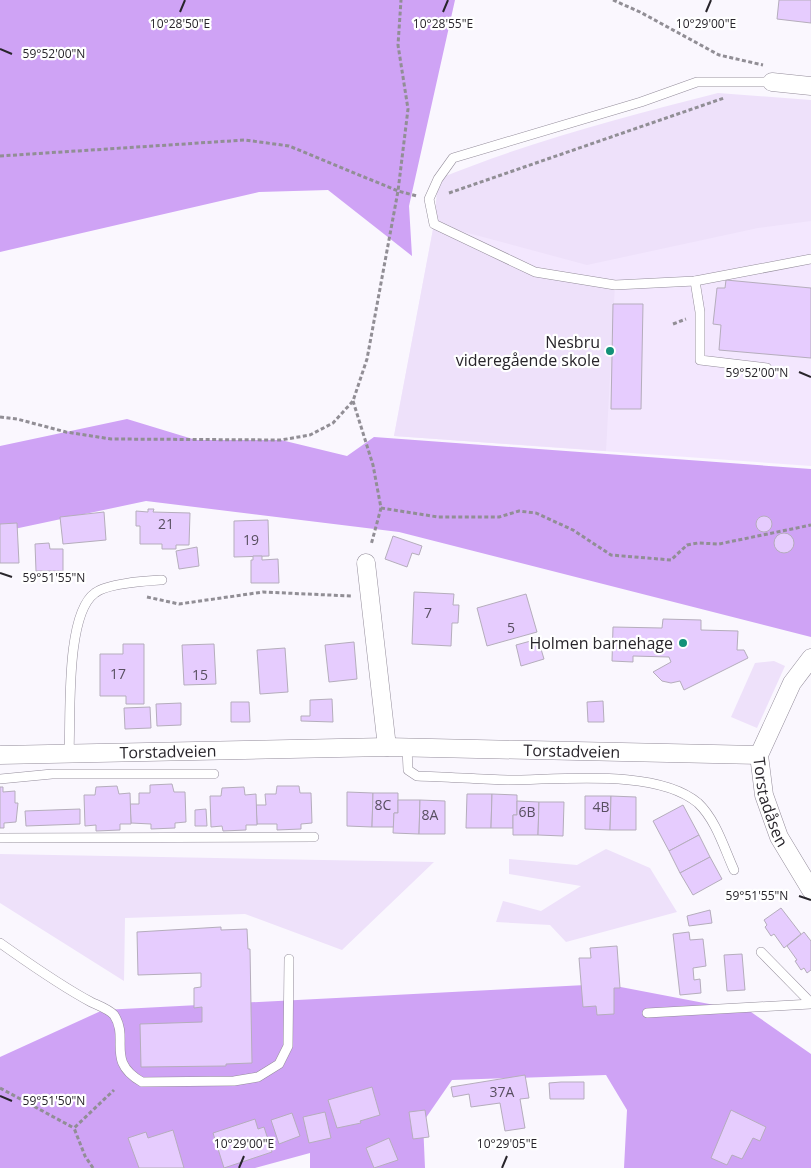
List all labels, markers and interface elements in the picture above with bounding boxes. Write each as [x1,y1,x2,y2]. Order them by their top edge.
text: 10°28'50"E [150,15,210,32]
text: 10°28'55"E [413,15,473,32]
text: 10°29'00"E [676,15,736,32]
text: 59°52'00"N [23,45,85,62]
place label: Nesbru videregående skole [456,331,600,371]
marker: Nesbru videregående skole [604,345,616,357]
text: 59°52'00"N [726,364,788,381]
house number: 21 [158,514,174,533]
house number: 19 [243,530,259,549]
text: 59°51'55"N [23,569,85,586]
house number: 7 [424,603,432,622]
house number: 5 [507,618,515,637]
place label: Holmen barnehage [529,632,673,654]
marker: Holmen barnehage [677,637,689,649]
house number: 17 [110,664,126,683]
house number: 15 [192,665,208,684]
street label: Torstadveien [523,739,621,763]
street label: Torstadveien [119,740,217,764]
street label: Torstadåsen [748,756,793,851]
house number: 8C [375,795,392,814]
house number: 4B [592,797,610,816]
house number: 6B [518,802,536,821]
house number: 8A [422,805,439,824]
text: 59°51'55"N [726,887,788,904]
house number: 37A [490,1082,515,1101]
text: 59°51'50"N [23,1092,85,1109]
text: 10°29'00"E [214,1135,274,1152]
text: 10°29'05"E [477,1135,537,1152]

